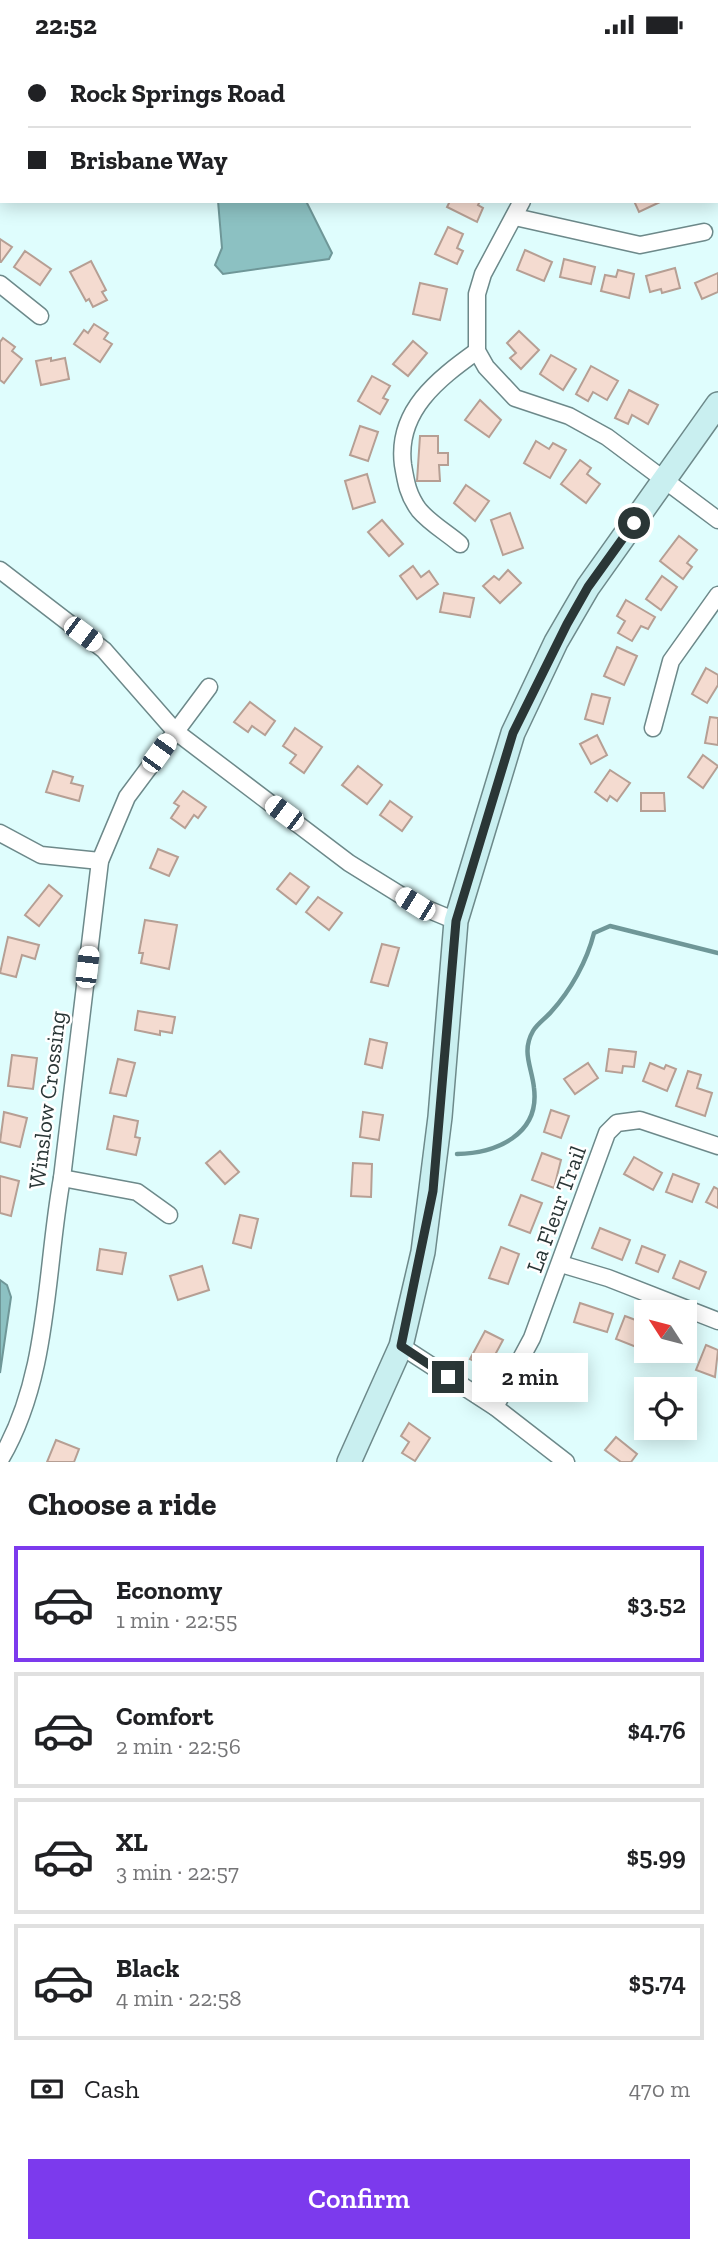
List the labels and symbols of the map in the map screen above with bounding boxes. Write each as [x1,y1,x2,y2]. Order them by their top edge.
route start [618,507,650,539]
car [60,613,107,655]
car [139,730,180,776]
car [261,792,308,834]
car [392,884,439,924]
car [75,945,100,989]
street label: Winslow Crossing [22,1009,72,1191]
street label: La Fleur Trail [520,1142,592,1276]
north arrow [634,1300,696,1363]
callout: 2 min [472,1353,588,1401]
route end [432,1361,464,1393]

